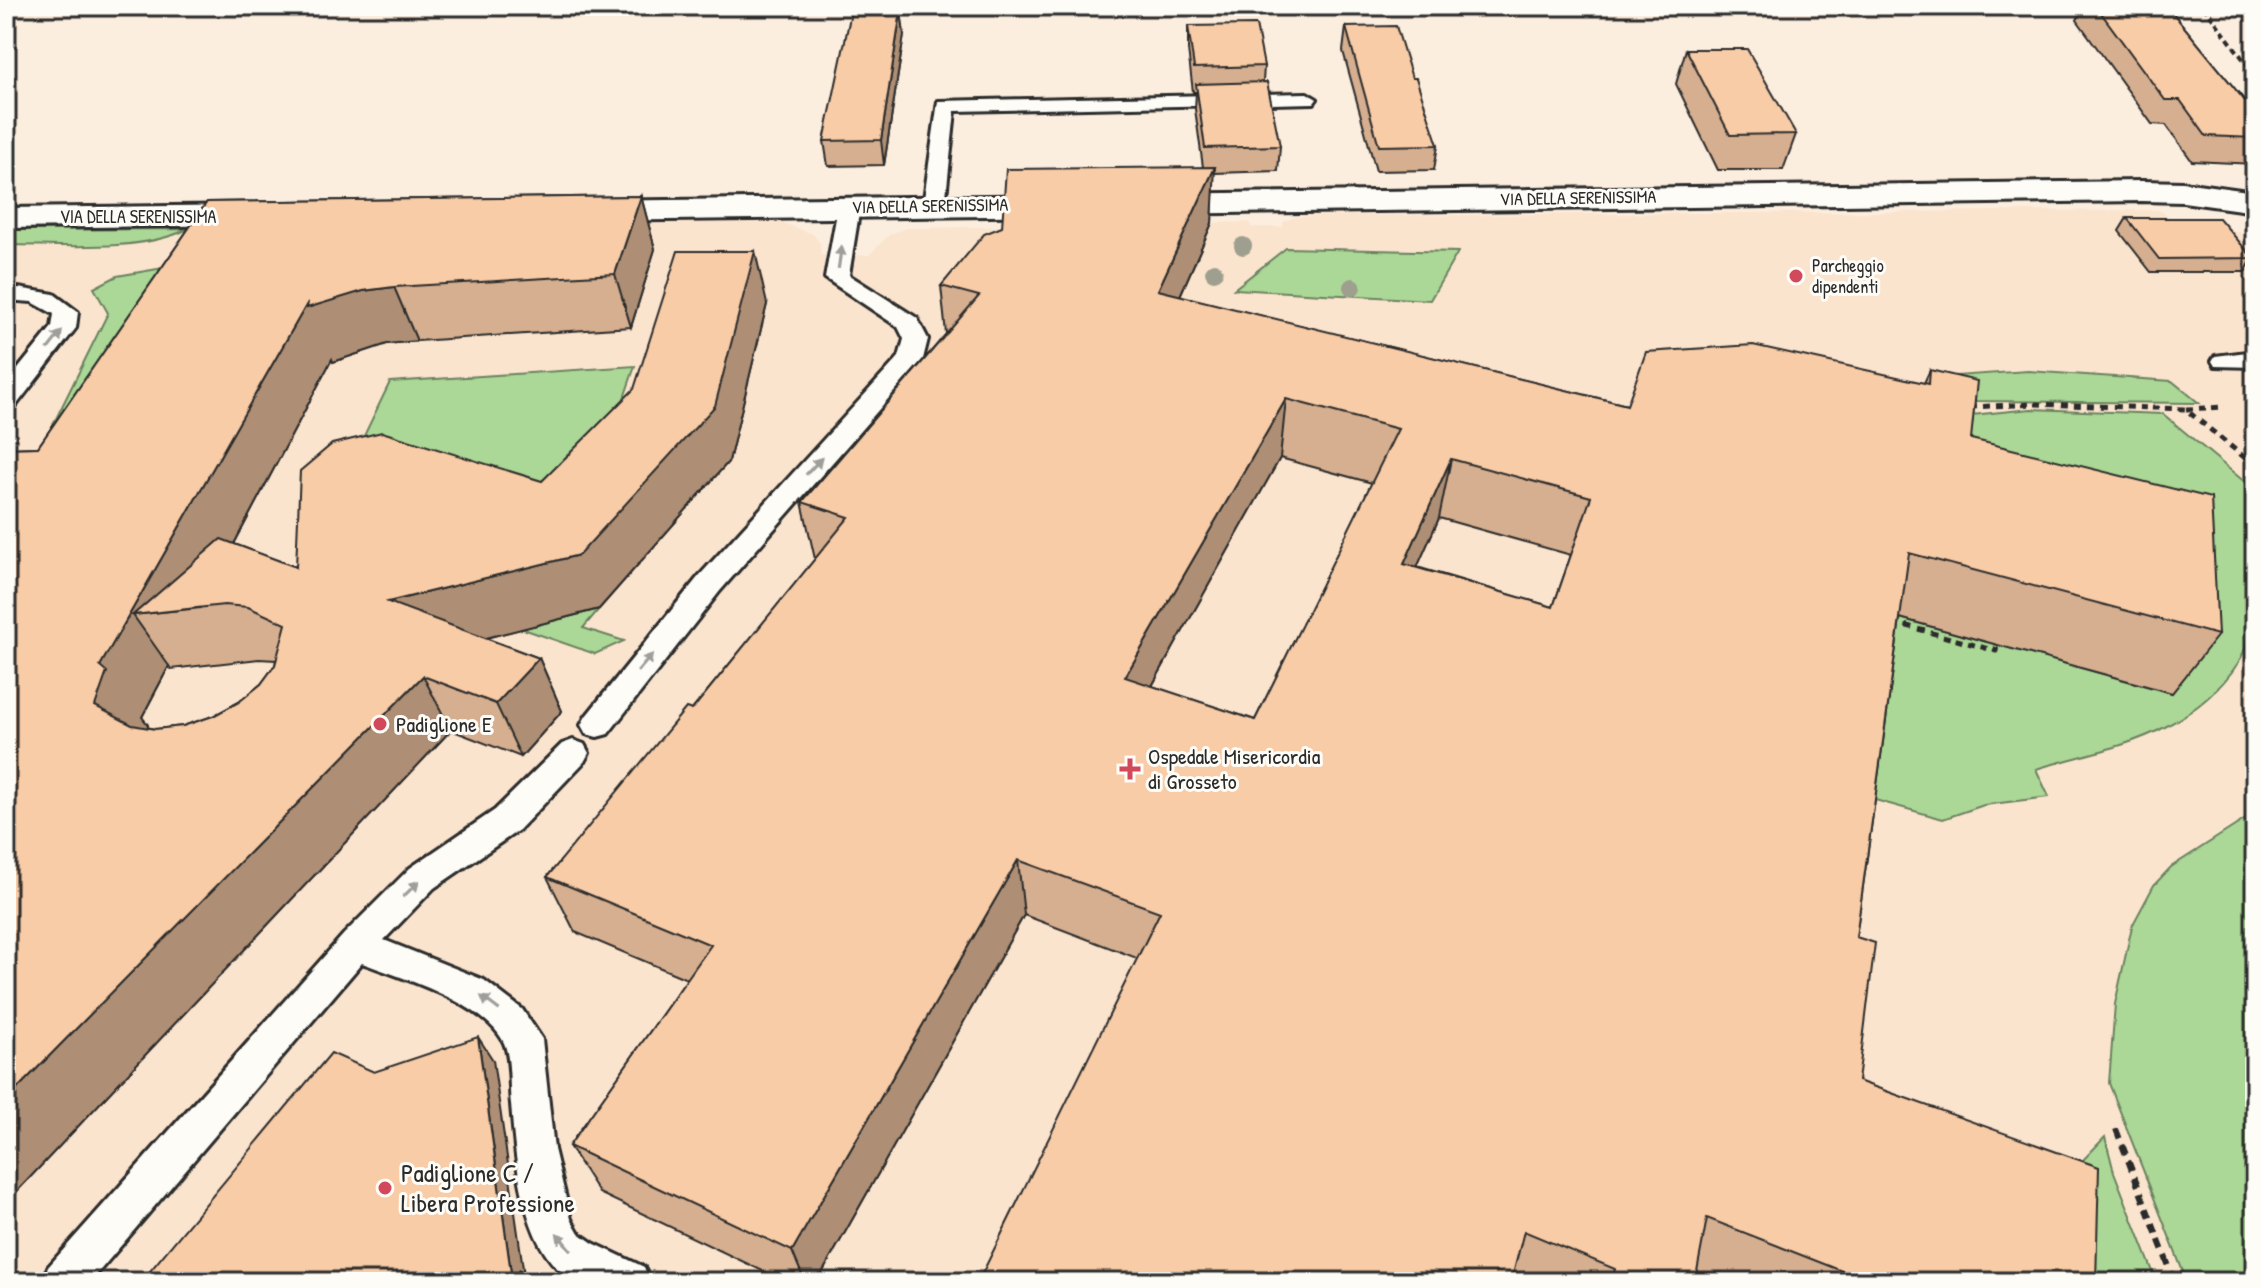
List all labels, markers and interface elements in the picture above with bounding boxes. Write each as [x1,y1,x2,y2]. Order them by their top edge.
street label: VIA DELLA SERENISSIMA [1500,184,1657,211]
street label: VIA DELLA SERENISSIMA [852,192,1009,219]
street label: VIA DELLA SERENISSIMA [60,204,216,229]
one-way arrow [834,244,847,269]
place label: Parcheggio dipendenti [1812,253,1884,299]
marker: Parcheggio dipendenti [1787,267,1805,285]
one-way arrow [46,330,63,350]
one-way arrow [804,457,822,476]
one-way arrow [636,653,653,673]
place label: Padiglione E [396,709,492,739]
marker: Padiglione E [371,715,389,733]
place label: Ospedale Misericordia di Grosseto [1148,741,1321,796]
marker: Ospedale Misericordia di Grosseto [1119,758,1141,780]
one-way arrow [401,880,420,899]
one-way arrow [480,995,500,1011]
place label: Padiglione C / Libera Professione [401,1155,575,1220]
marker: Padiglione C / Libera Professione [376,1179,394,1197]
one-way arrow [555,1232,572,1253]

